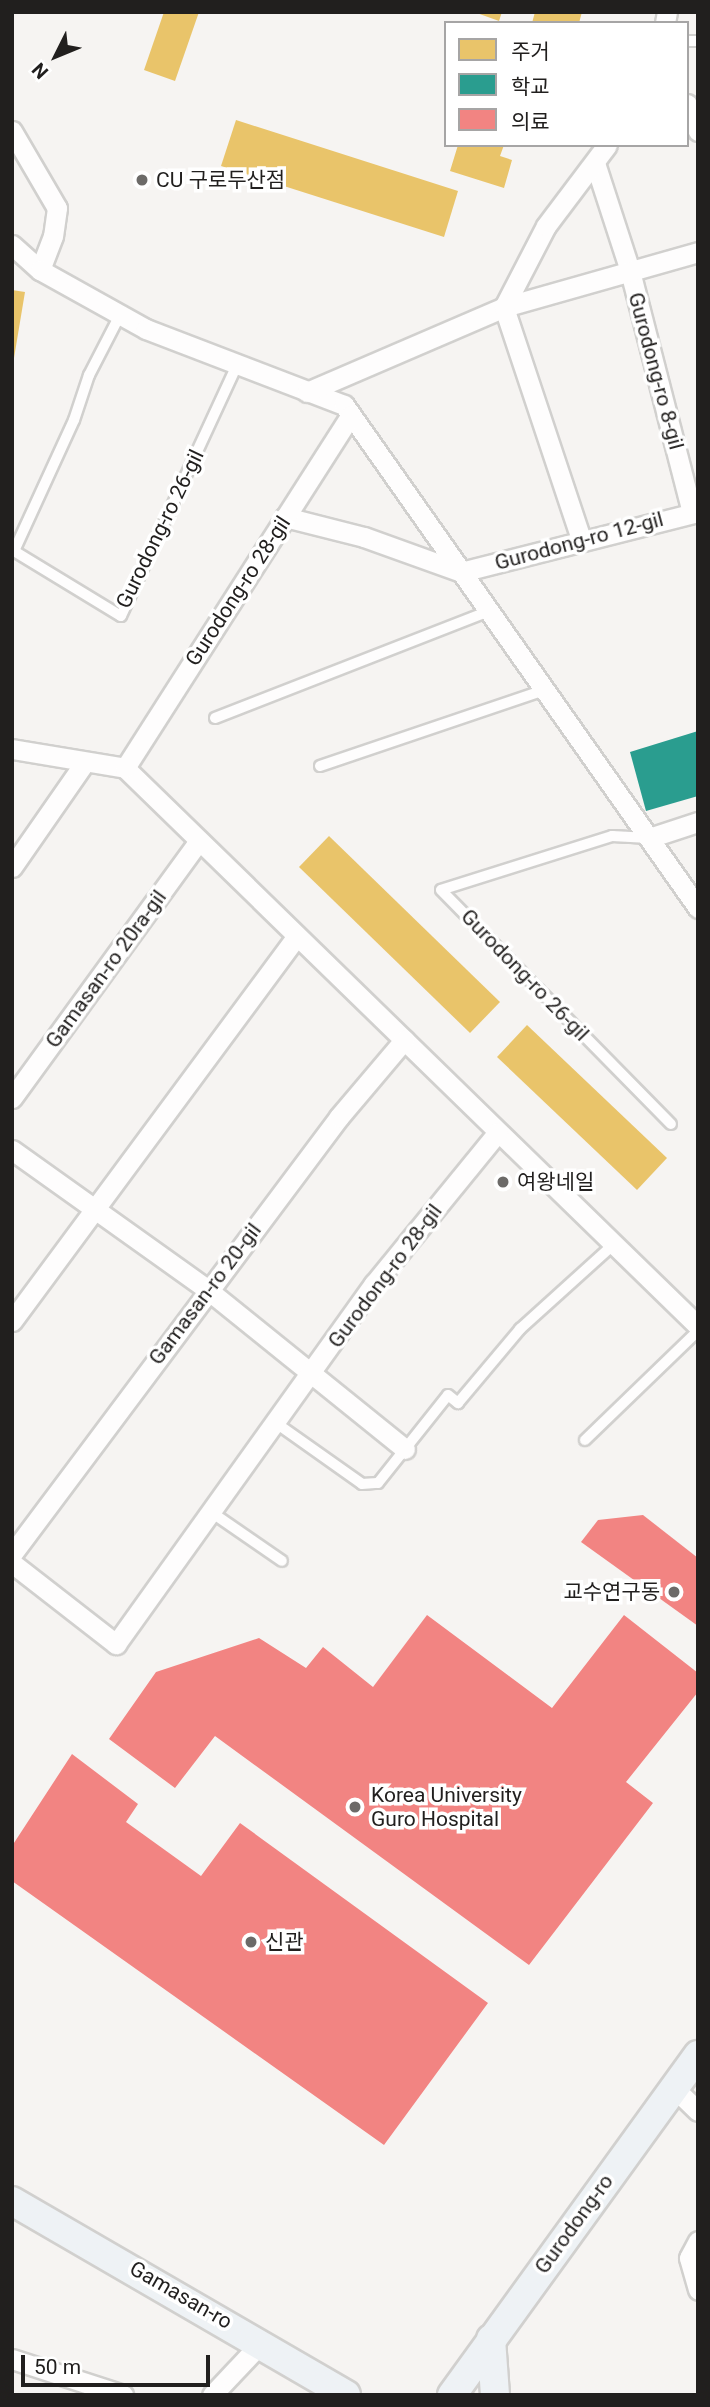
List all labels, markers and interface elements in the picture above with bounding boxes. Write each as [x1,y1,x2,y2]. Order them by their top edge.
north arrow [21,21,91,91]
legend [444,21,689,147]
text: 주거 [511,40,550,64]
text: N [27,58,53,83]
text: 학교 [511,75,550,99]
text: 의료 [511,110,550,134]
place label: CU 구로두산점 [156,167,285,193]
marker: CU 구로두산점 [134,172,150,188]
street label: Gurodong-ro 8-gil [623,290,689,452]
street label: Gurodong-ro 26-gil [111,446,209,612]
street label: Gurodong-ro 12-gil [492,506,666,576]
street label: Gurodong-ro 28-gil [180,511,296,671]
street label: Gamasan-ro 20ra-gil [40,885,172,1053]
street label: Gurodong-ro 26-gil [456,904,594,1046]
place label: 여왕네일 [517,1169,594,1195]
marker: 여왕네일 [495,1174,511,1190]
street label: Gurodong-ro 28-gil [323,1199,447,1353]
street label: Gamasan-ro 20-gil [144,1218,266,1370]
place label: 교수연구동 [563,1579,660,1605]
marker: 교수연구동 [666,1584,682,1600]
place label: Korea University Guro Hospital [371,1782,522,1832]
marker: Korea University Guro Hospital [345,1797,365,1817]
place label: 신관 [265,1929,304,1955]
marker: 신관 [243,1934,259,1950]
street label: Gurodong-ro [530,2169,618,2279]
street label: Gamasan-ro [125,2256,237,2334]
scale bar [24,2340,214,2384]
text: 50 m [34,2355,81,2379]

